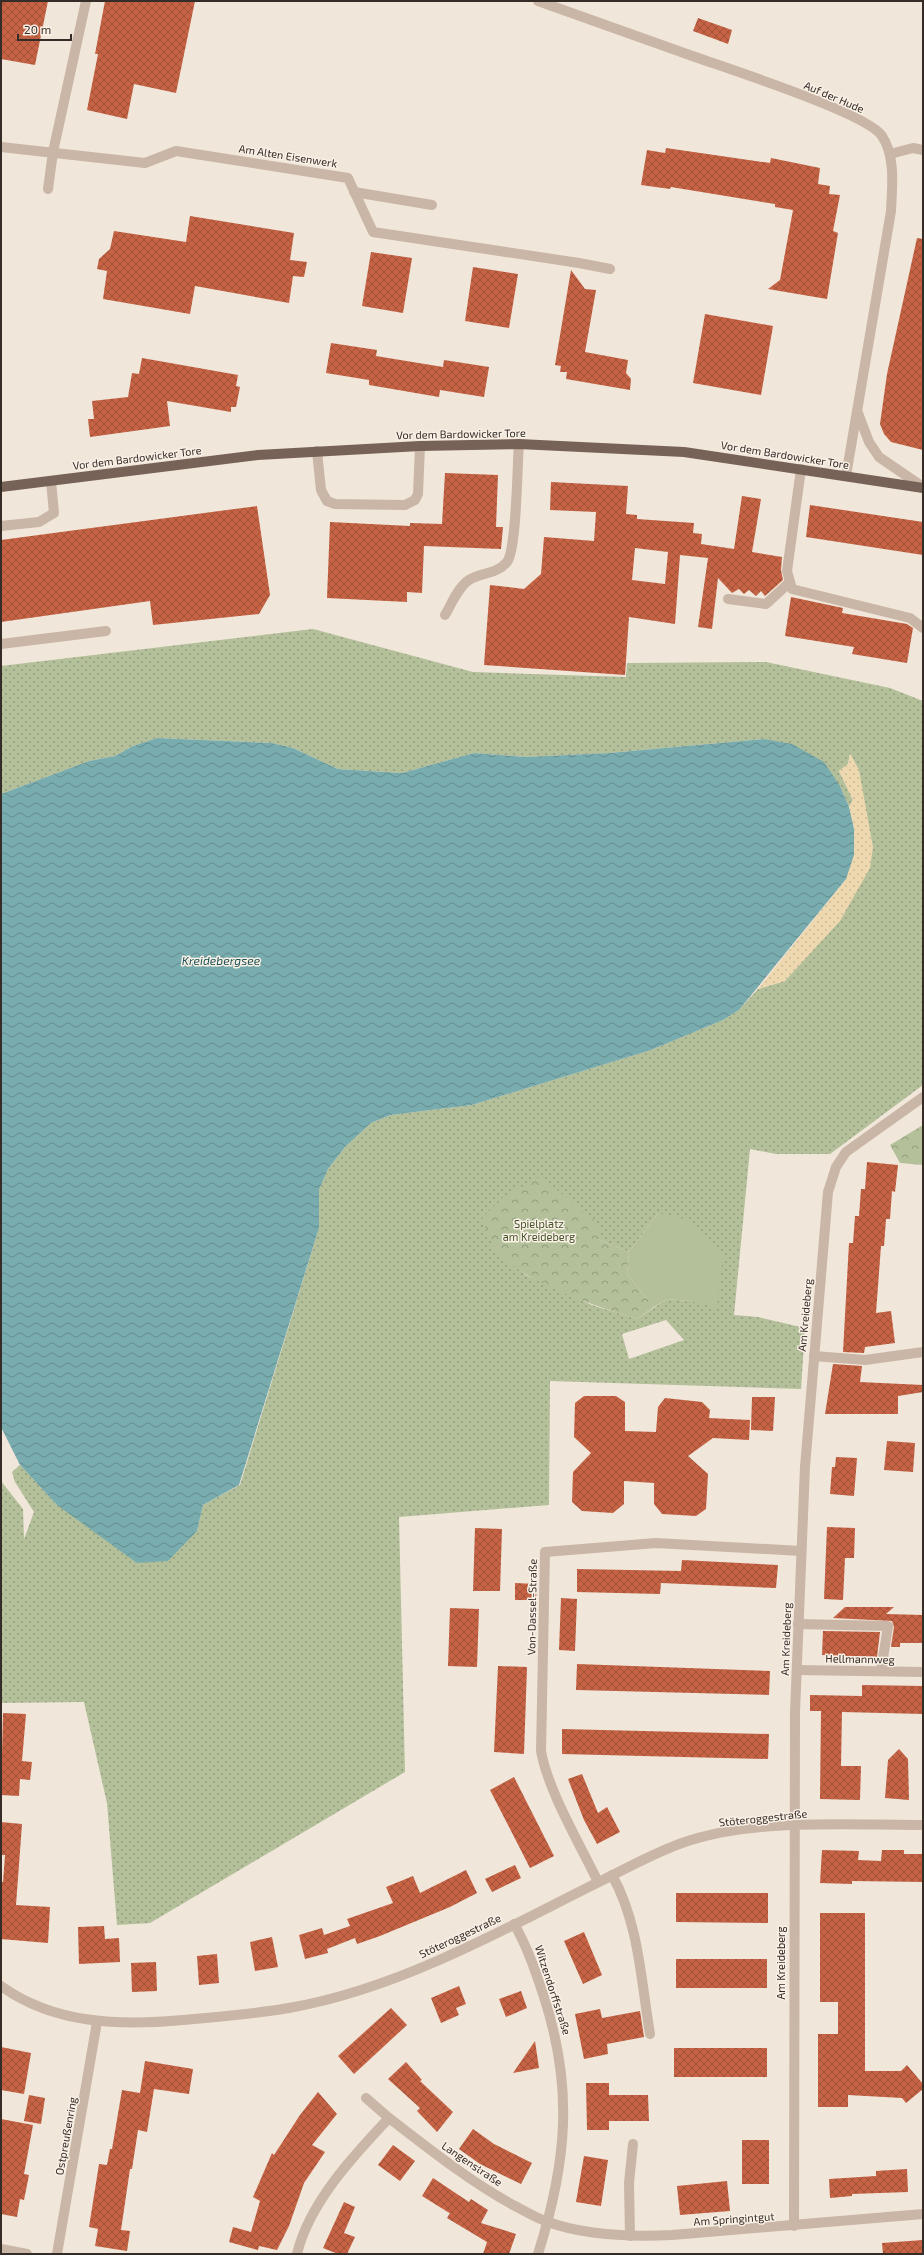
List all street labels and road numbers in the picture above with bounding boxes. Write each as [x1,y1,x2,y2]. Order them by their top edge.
street label: Auf der Hude [802,78,866,115]
street label: Am Alten Eisenwerk [238,141,339,170]
street label: Vor dem Bardowicker Tore [396,426,526,441]
street label: Vor dem Bardowicker Tore [720,438,850,471]
street label: Vor dem Bardowicker Tore [72,443,202,472]
street label: Am Kreideberg [795,1278,814,1352]
street label: Von-Dassel-Straße [524,1559,539,1655]
street label: Am Kreideberg [778,1602,793,1676]
street label: Hellmannweg [825,1651,895,1666]
street label: Stöteroggestraße [718,1806,808,1829]
street label: Stöteroggestraße [417,1911,503,1960]
street label: Am Kreideberg [774,1926,787,2000]
street label: Witzendorffstraße [533,1943,574,2036]
street label: Ostpreußenring [52,2096,79,2176]
street label: Langenstraße [440,2139,505,2189]
street label: Am Springintgut [693,2209,775,2228]

